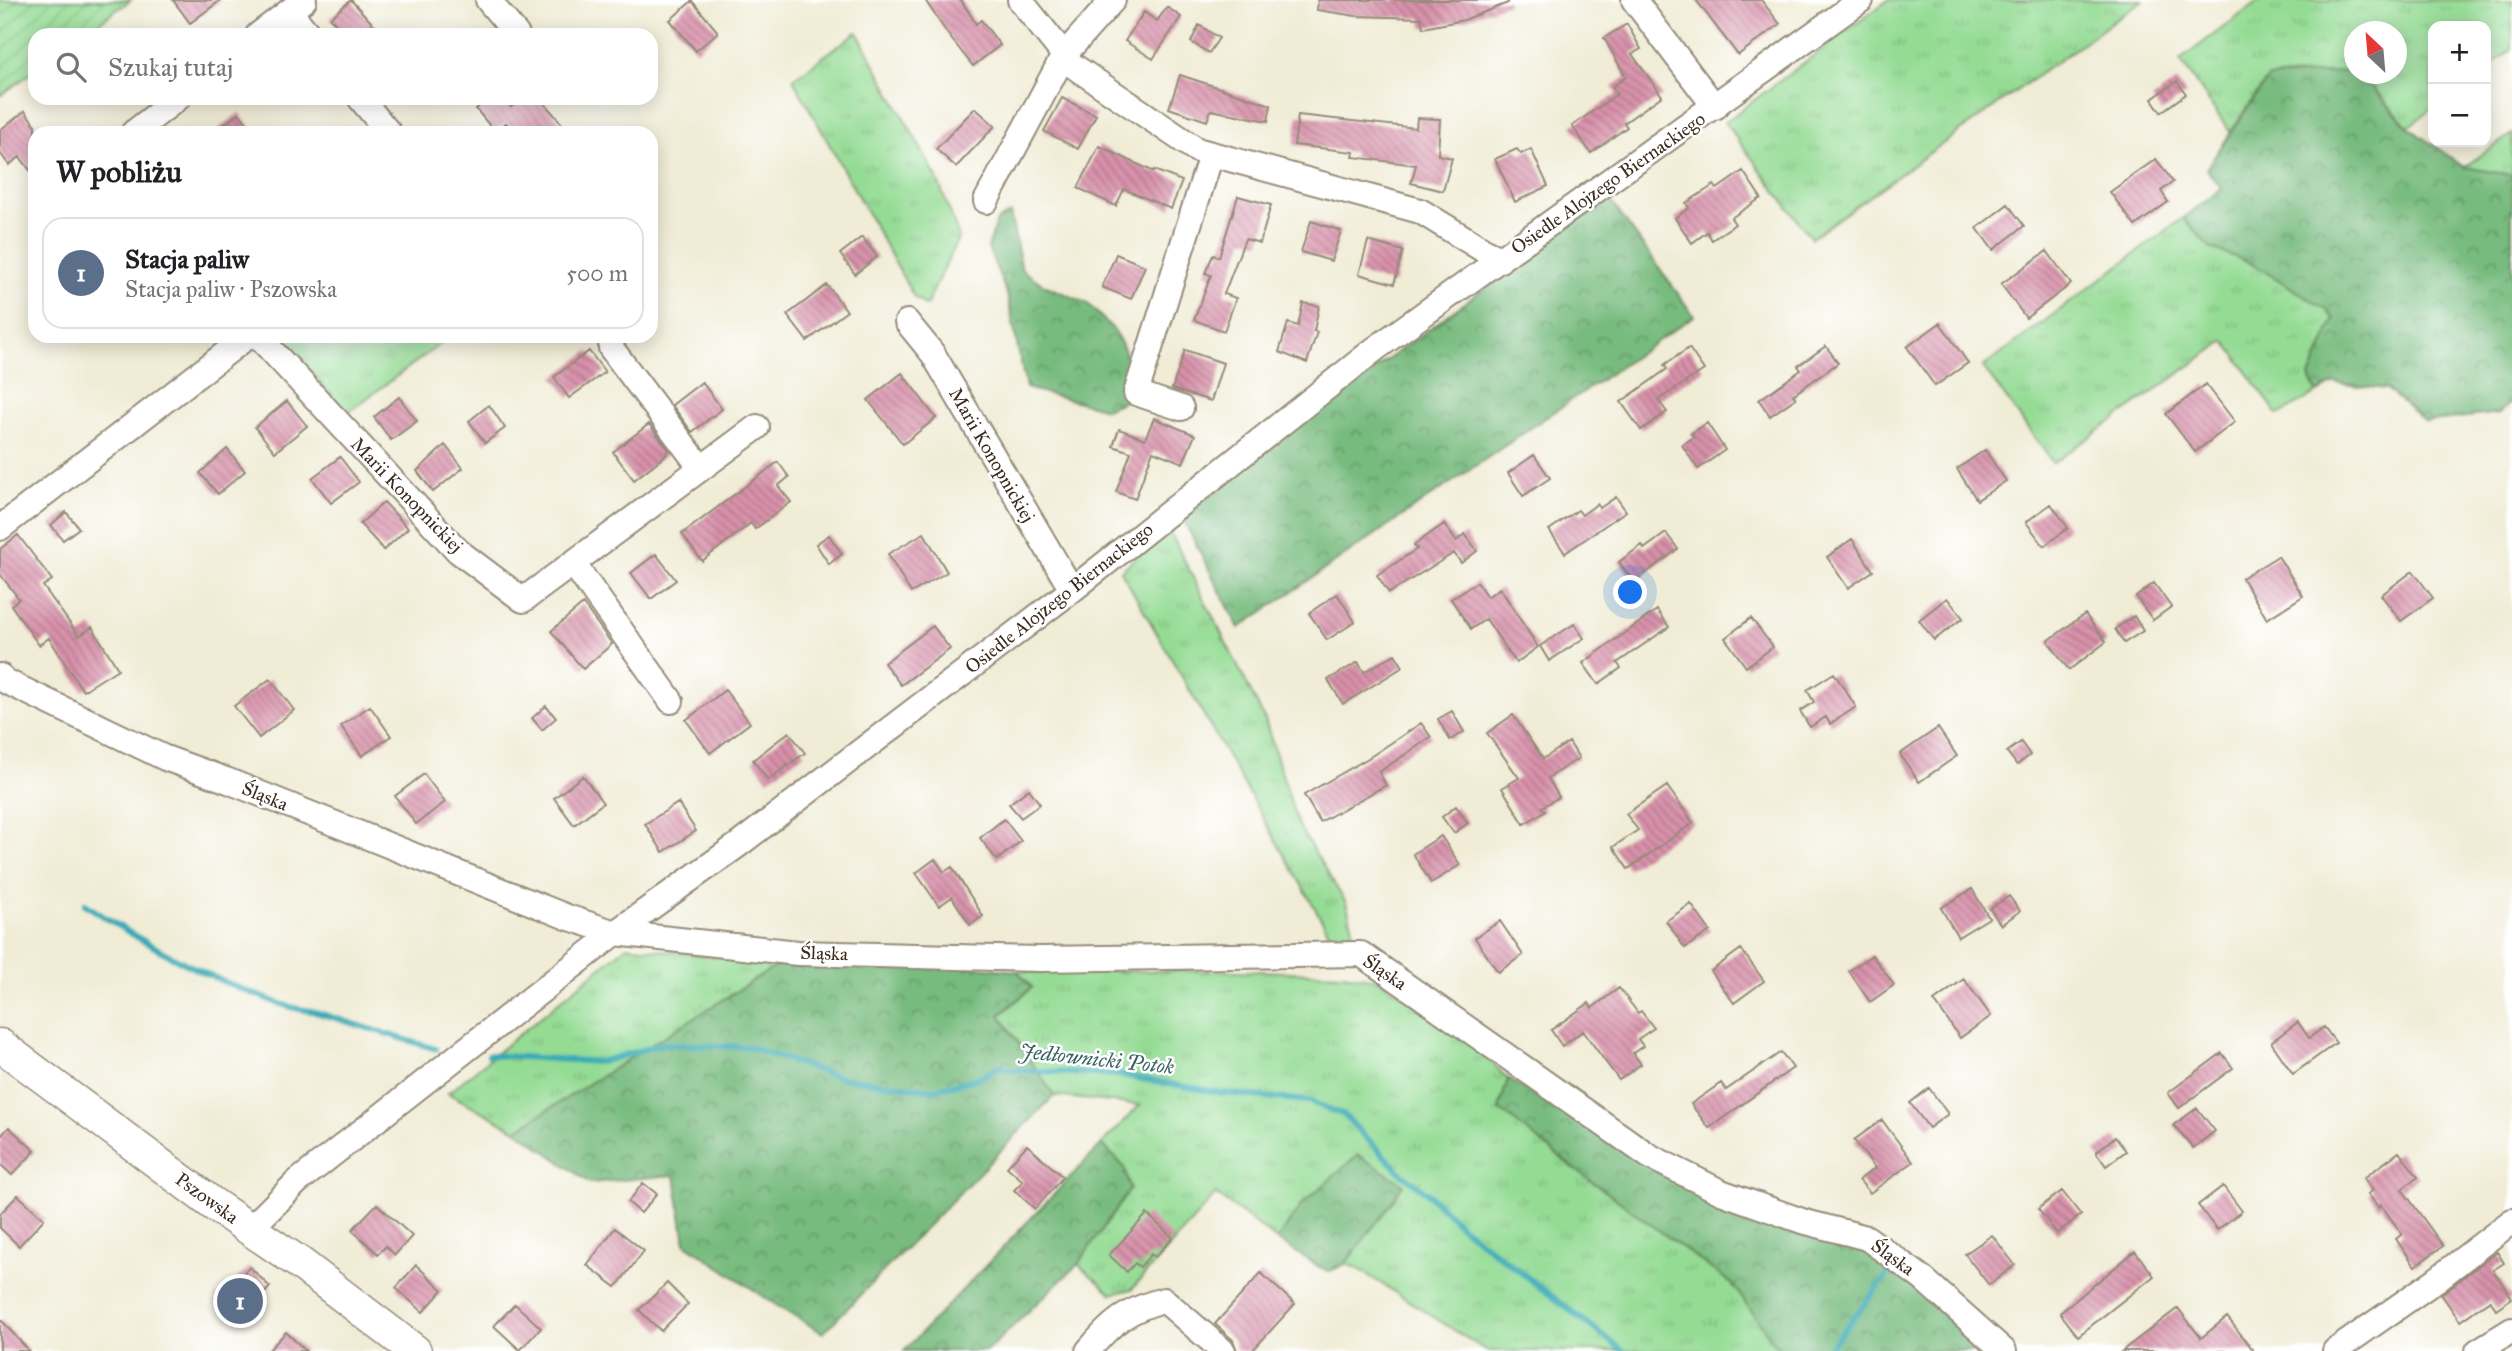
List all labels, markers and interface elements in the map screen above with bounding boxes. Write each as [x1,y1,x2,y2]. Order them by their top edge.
north arrow [2344,21,2407,84]
map controls [2428,21,2491,147]
button: + [2428,21,2491,84]
search box [28,28,658,105]
icon: search [52,48,90,86]
text: Szukaj tutaj [108,51,233,83]
button: − [2428,84,2491,147]
street label: Osiedle Alojzego Biernackiego [1506,107,1710,260]
text: W pobliżu [56,154,182,190]
text: Stacja paliw [125,243,249,275]
text: 1 [76,259,86,287]
text: 500 m [566,259,628,287]
text: Stacja paliw · Pszowska [125,275,337,303]
street label: Marii Konopnickiej [944,384,1040,526]
street label: Marii Konopnickiej [346,432,468,558]
street label: Osiedle Alojzego Biernackiego [960,517,1158,679]
your location [1613,575,1647,609]
street label: Śląska [239,775,293,816]
street label: Śląska [800,940,849,965]
street label: Śląska [1359,948,1413,995]
water label: Jedłownicki Potok [1018,1038,1176,1080]
street label: Pszowska [171,1167,244,1229]
street label: Śląska [1867,1233,1920,1281]
pin: 1 [217,1275,263,1327]

